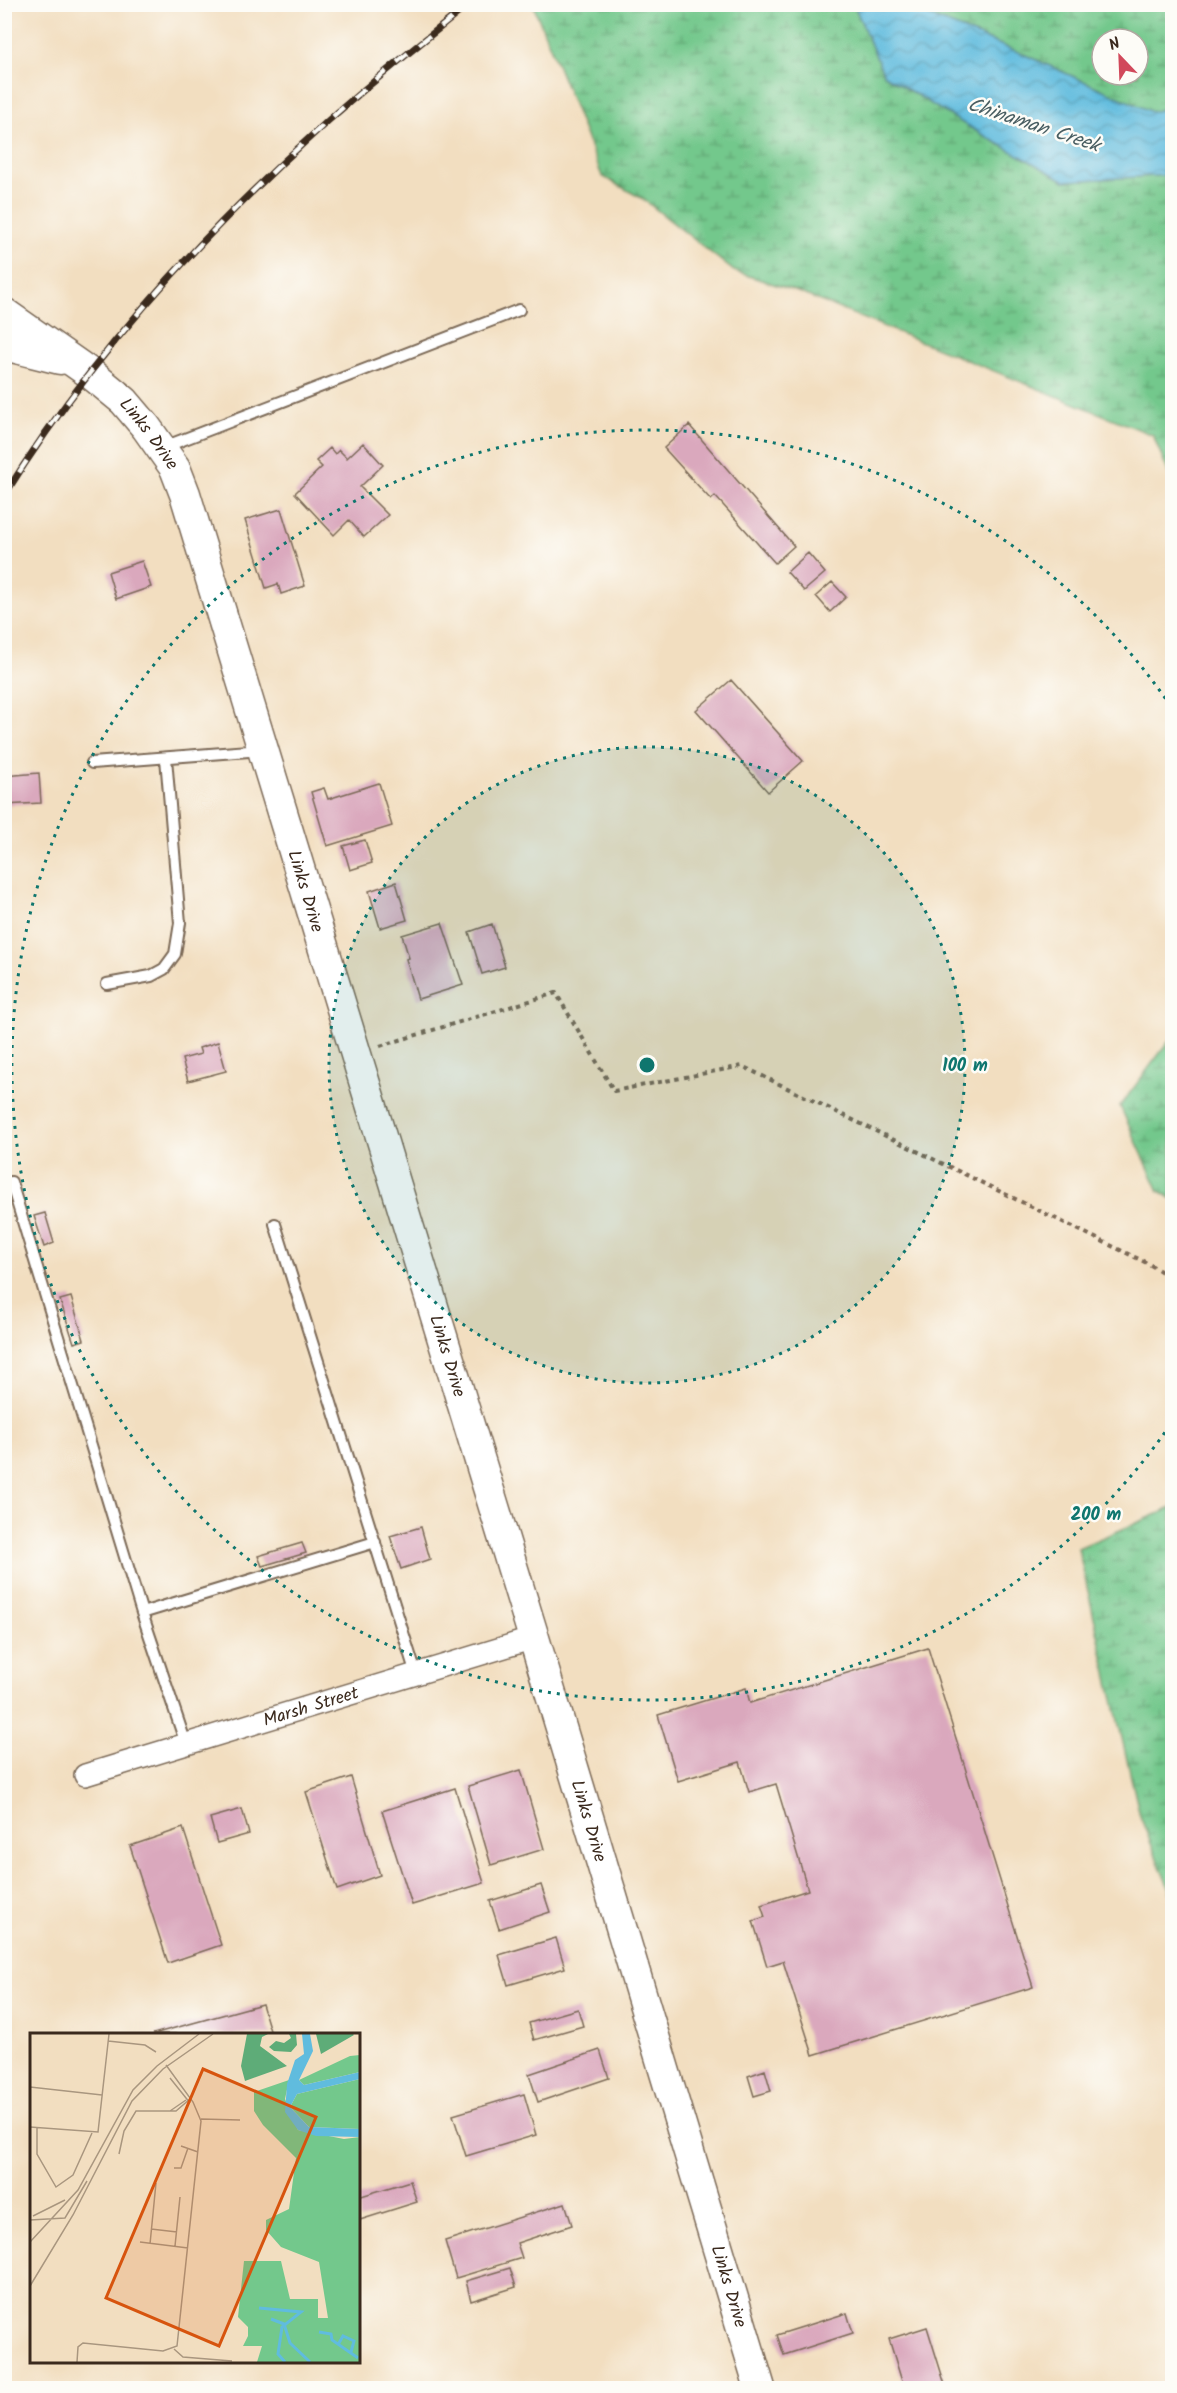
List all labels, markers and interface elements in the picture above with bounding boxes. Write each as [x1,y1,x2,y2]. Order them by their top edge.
north arrow [1090,27,1150,87]
text: N [1105,31,1124,58]
water label: Chinaman Creek [963,89,1106,163]
street label: Links Drive [111,392,185,477]
street label: Links Drive [278,847,331,936]
text: 100 m [942,1052,988,1081]
centre of rings [637,1055,657,1075]
street label: Links Drive [420,1311,473,1401]
text: 200 m [1071,1501,1122,1530]
street label: Marsh Street [260,1679,364,1736]
street label: Links Drive [562,1777,614,1866]
inset map [30,2033,360,2363]
street label: Links Drive [702,2242,754,2331]

